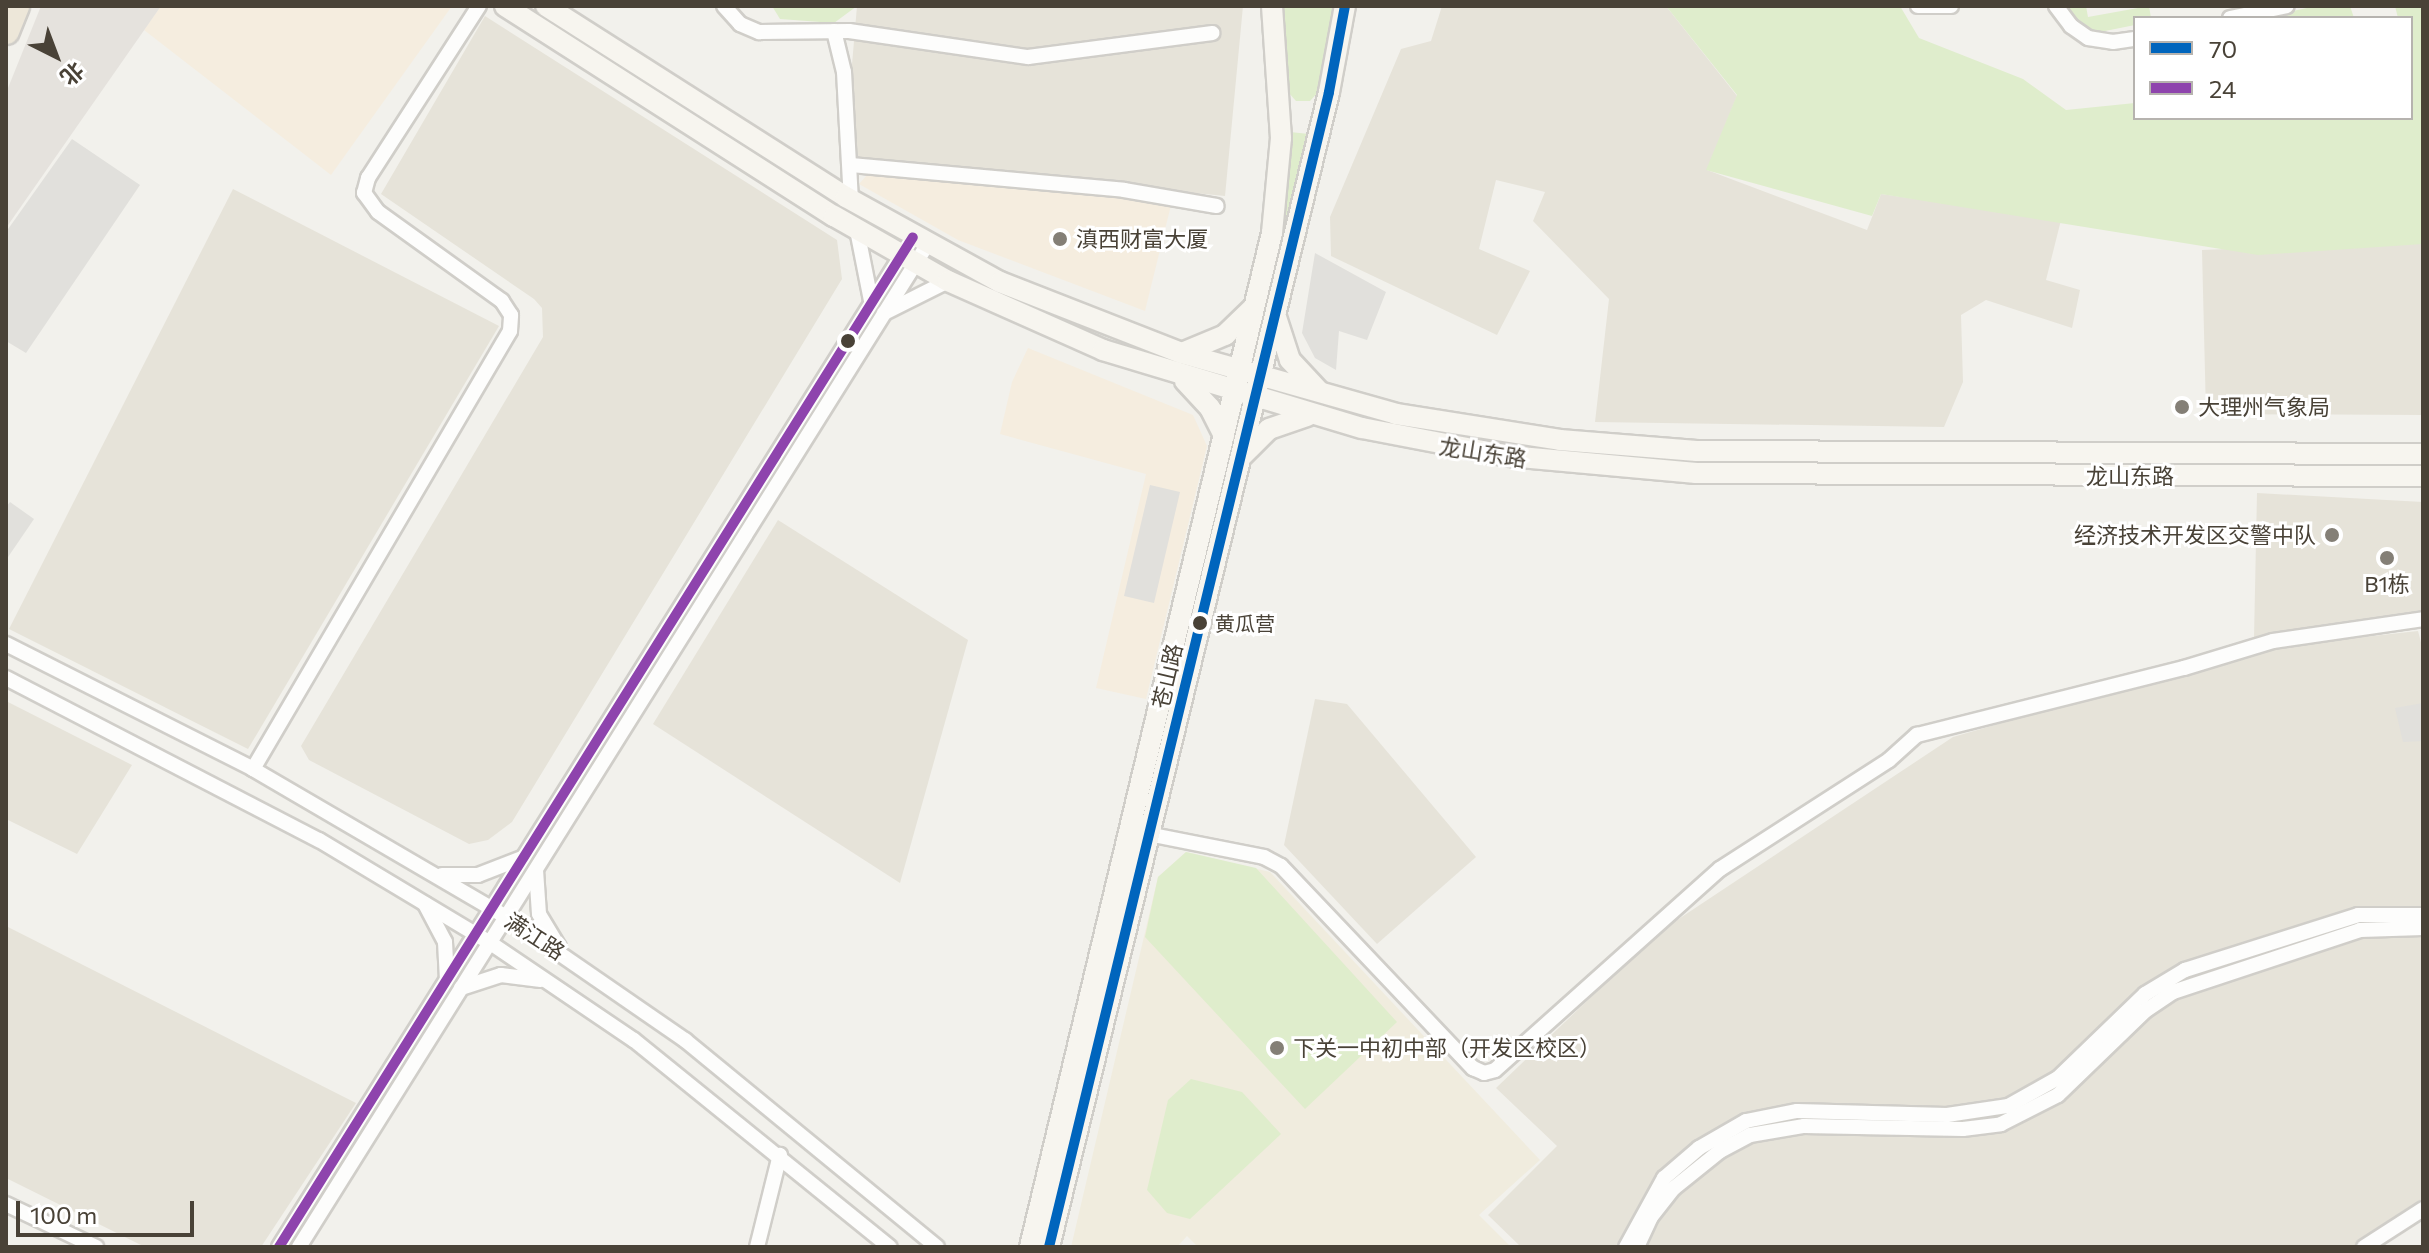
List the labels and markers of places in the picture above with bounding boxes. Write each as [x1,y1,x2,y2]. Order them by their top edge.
place label: 滇西财富大厦 [1076,226,1208,252]
marker: 滇西财富大厦 [1051,230,1069,248]
unlabelled marker [840,333,856,349]
place label: 大理州气象局 [2198,394,2330,420]
marker: 大理州气象局 [2173,398,2191,416]
place label: 经济技术开发区交警中队 [2074,522,2316,548]
marker: 经济技术开发区交警中队 [2323,526,2341,544]
marker: B1栋 [2378,549,2396,567]
place label: B1栋 [2364,571,2410,597]
place label: 黄瓜营 [1215,611,1275,635]
marker: 黄瓜营 [1192,615,1208,631]
place label: 下关一中初中部（开发区校区） [1293,1035,1601,1061]
marker: 下关一中初中部（开发区校区） [1268,1039,1286,1057]

